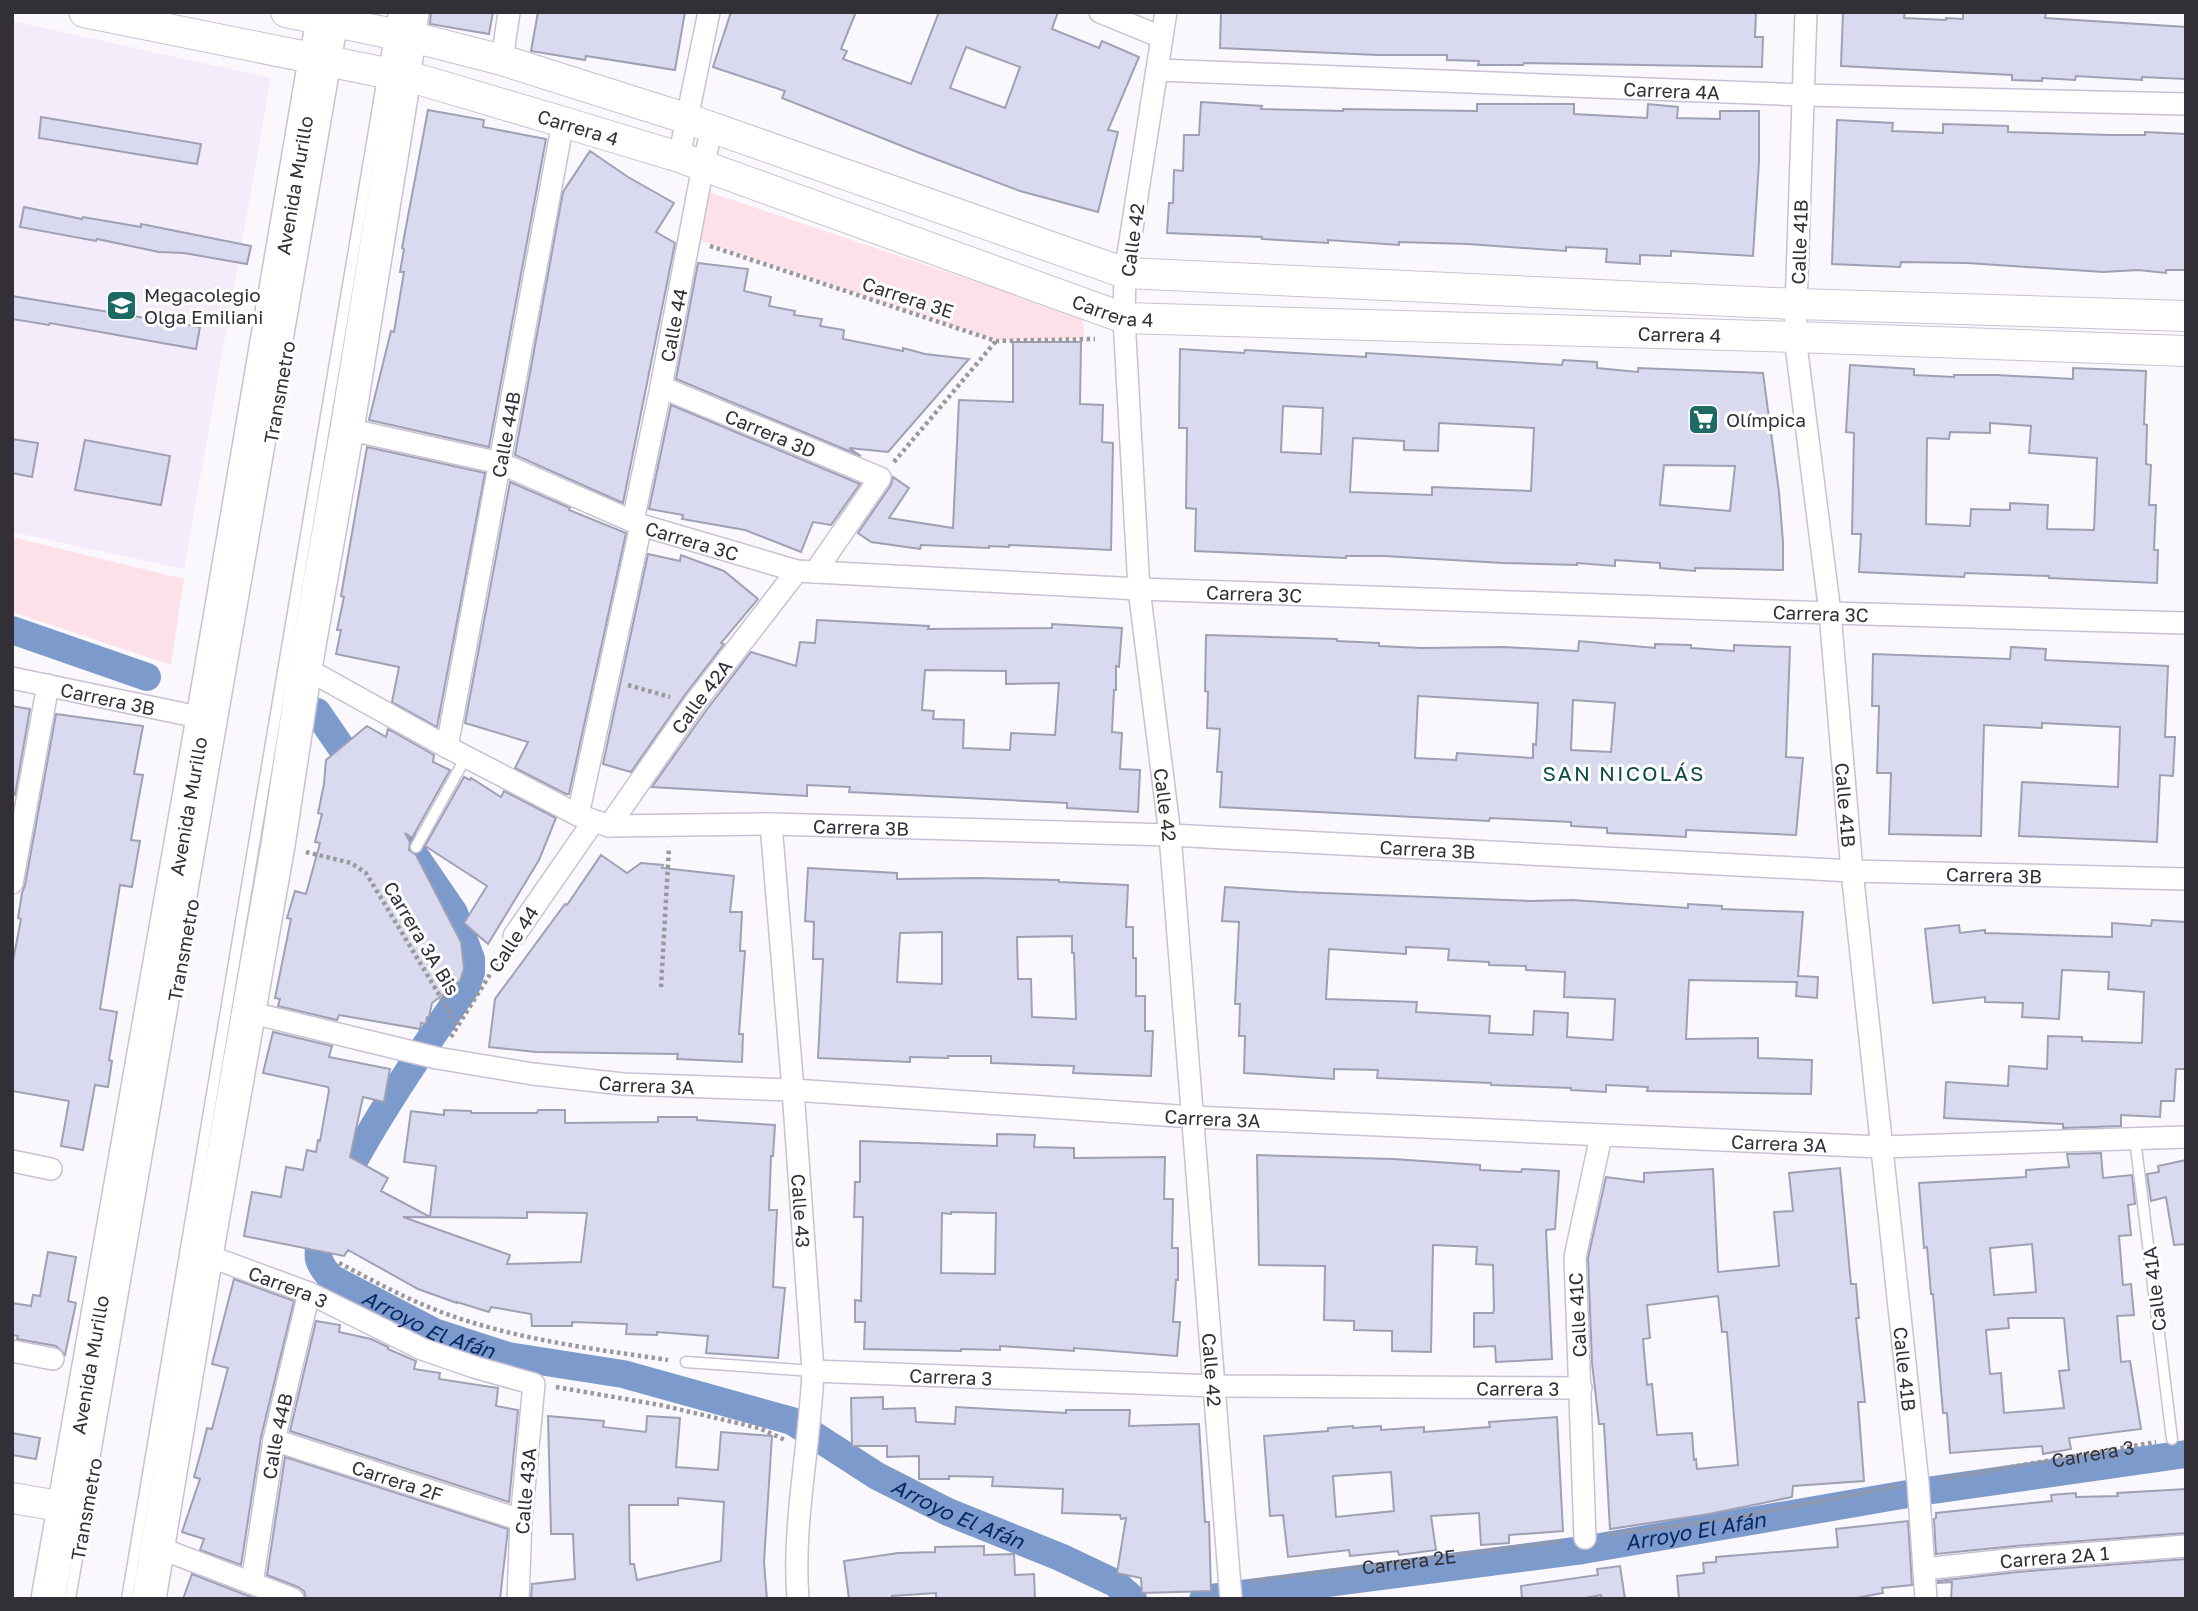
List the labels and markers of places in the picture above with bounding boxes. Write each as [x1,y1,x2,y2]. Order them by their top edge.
place label: Megacolegio Olga Emiliani [144,283,263,328]
school or university icon: Megacolegio Olga Emiliani [104,288,138,322]
supermarket icon: Olímpica [1686,402,1720,436]
place label: Olímpica [1726,408,1806,431]

